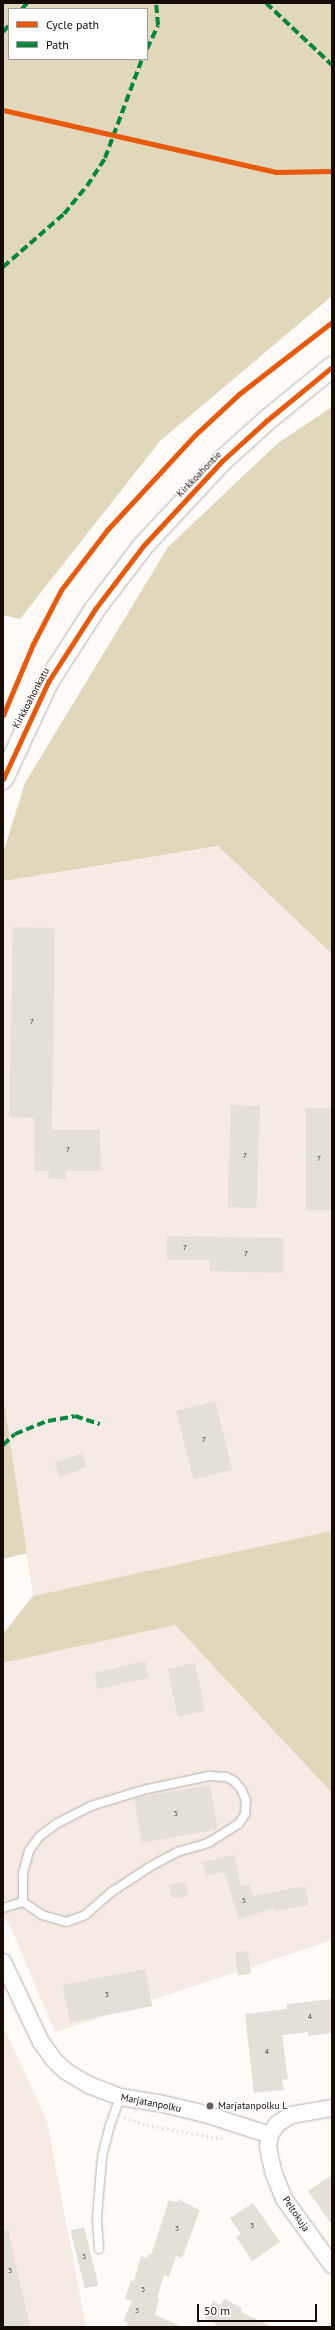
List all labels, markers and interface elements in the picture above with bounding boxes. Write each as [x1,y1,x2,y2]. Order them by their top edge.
legend [8,8,148,60]
text: Cycle path [46,17,99,32]
text: Path [46,37,69,52]
street label: Kirkkoahontie [174,448,224,500]
street label: Kirkkoahonkatu [10,666,52,730]
house number: 7 [30,1017,34,1027]
house number: 7 [66,1145,70,1155]
house number: 7 [243,1151,247,1161]
house number: 7 [317,1154,321,1164]
house number: 7 [183,1243,187,1253]
house number: 7 [244,1249,248,1259]
house number: 7 [202,1435,206,1445]
house number: 5 [174,1809,178,1819]
house number: 5 [242,1896,246,1906]
house number: 5 [105,1990,109,2000]
house number: 4 [308,2012,312,2022]
house number: 4 [265,2047,269,2057]
street label: Marjatanpolku [120,2091,182,2115]
place label: Marjatanpolku L [218,2100,287,2112]
marker: Marjatanpolku L [205,2101,215,2111]
street label: Peltokuja [280,2194,312,2234]
house number: 3 [250,2221,254,2231]
house number: 3 [175,2224,179,2234]
house number: 3 [82,2252,86,2262]
house number: 3 [8,2266,12,2276]
house number: 3 [141,2285,145,2295]
scale bar [199,2296,319,2322]
text: 50 m [204,2303,230,2318]
house number: 3 [135,2306,139,2316]

